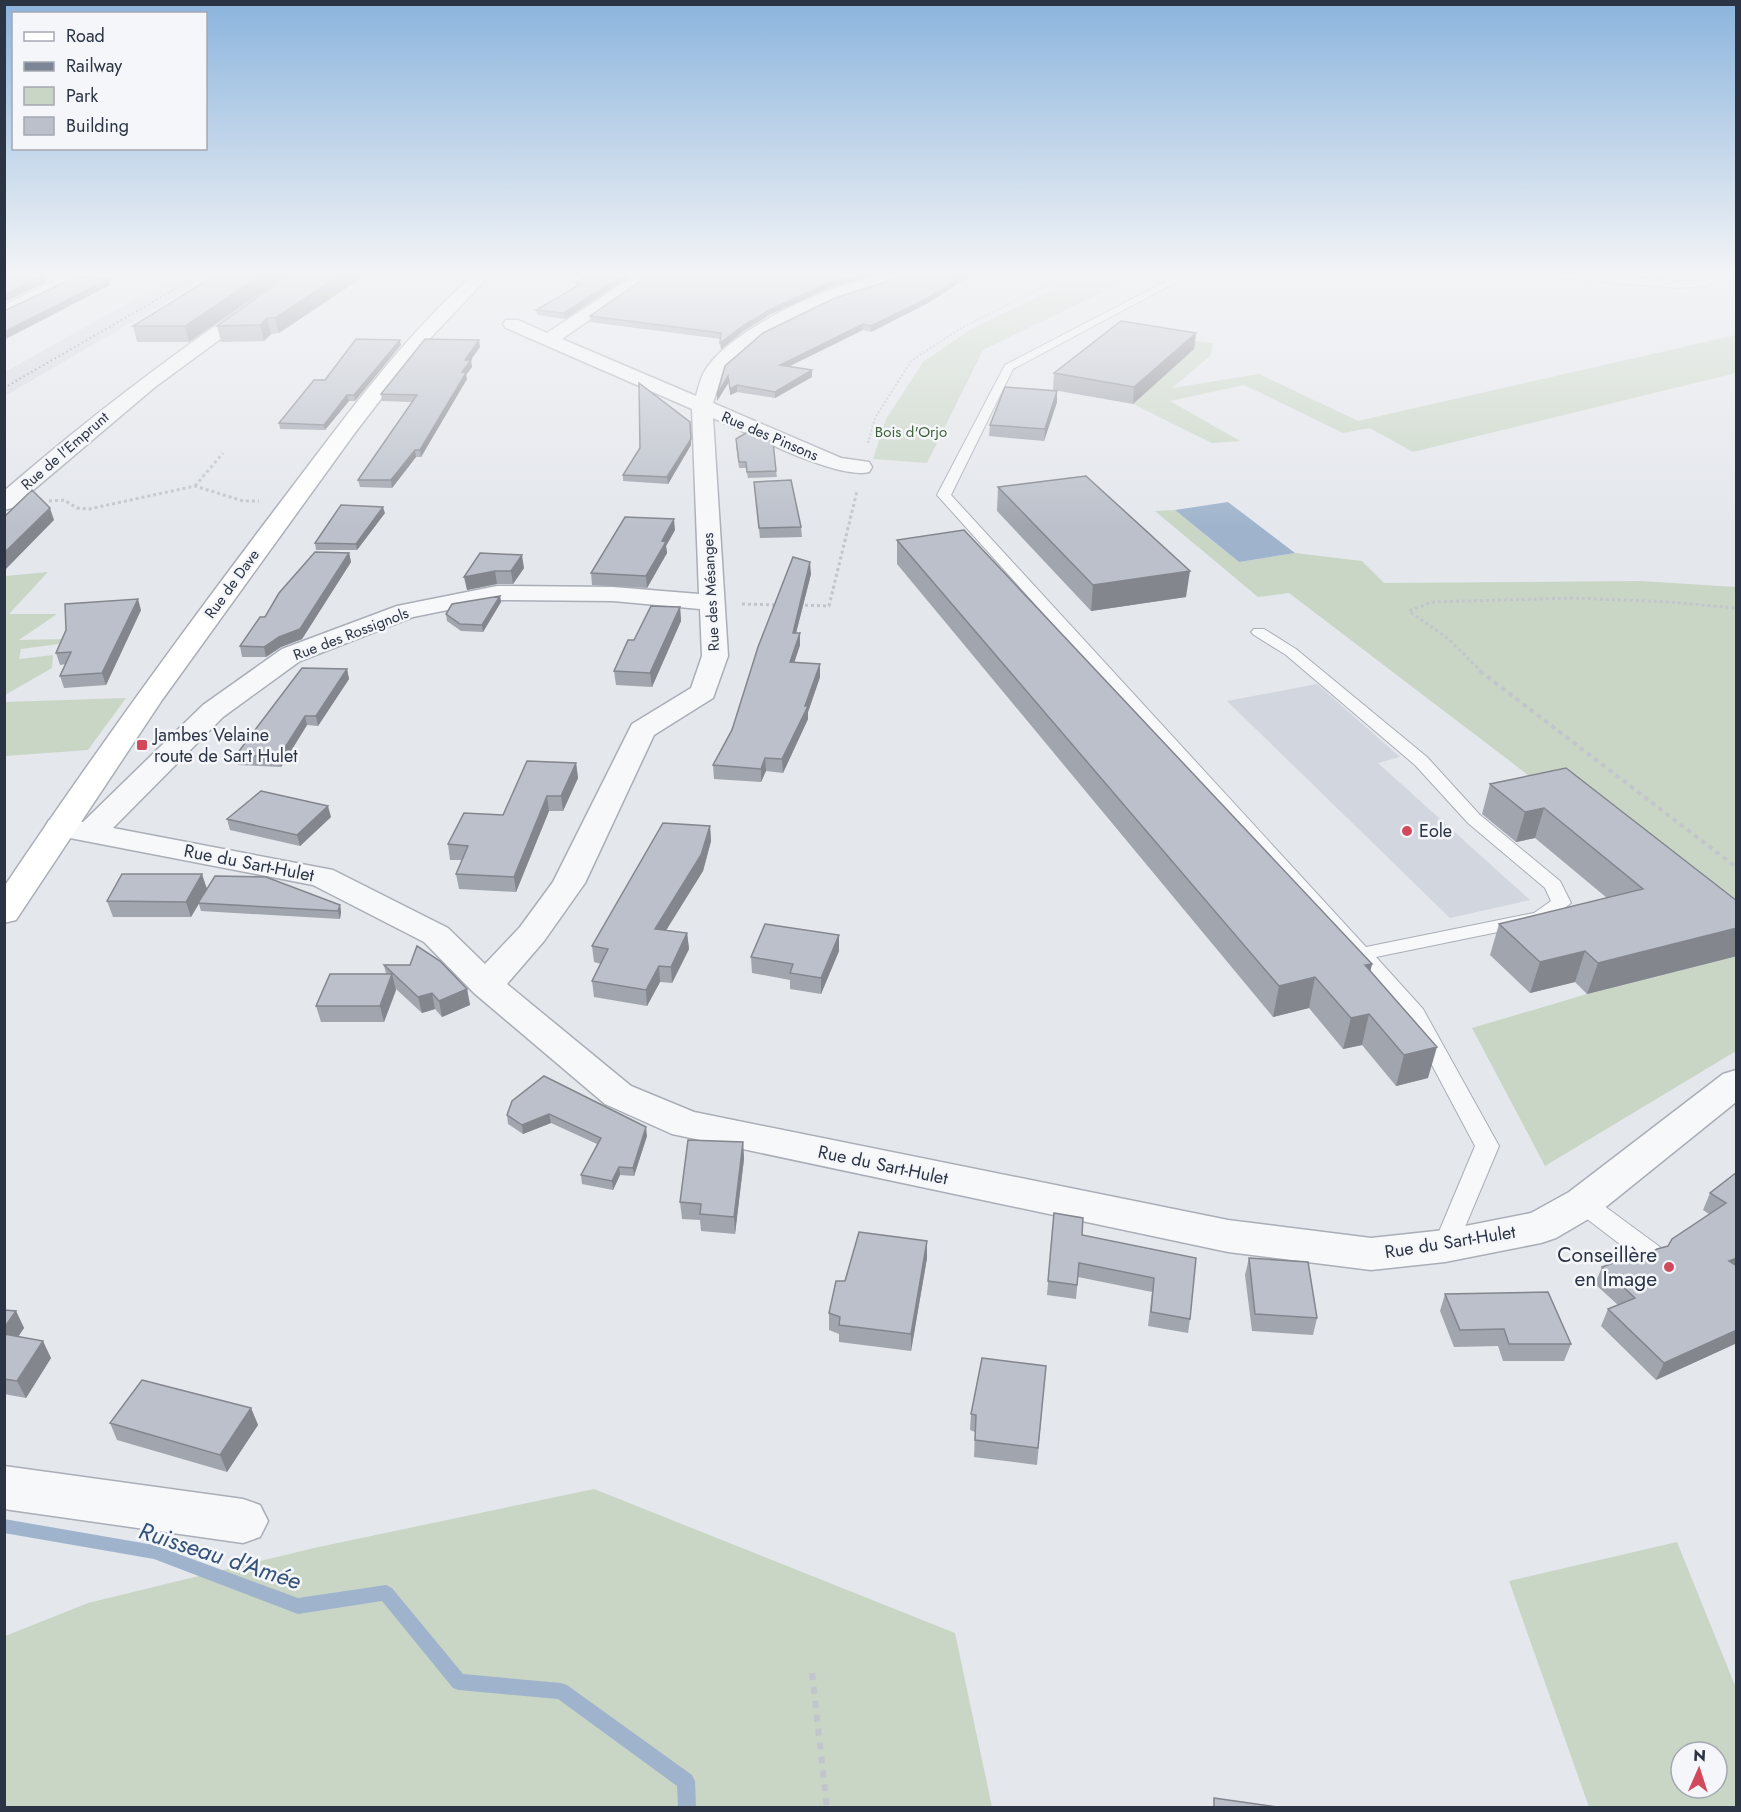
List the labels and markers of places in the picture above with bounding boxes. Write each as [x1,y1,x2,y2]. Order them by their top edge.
place label: Jambes Velaine route de Sart Hulet [152,722,298,769]
marker: Jambes Velaine route de Sart Hulet [135,738,149,752]
place label: Eole [1419,818,1452,844]
marker: Eole [1400,824,1414,838]
place label: Conseillère en Image [1557,1240,1657,1294]
marker: Conseillère en Image [1662,1260,1676,1274]

